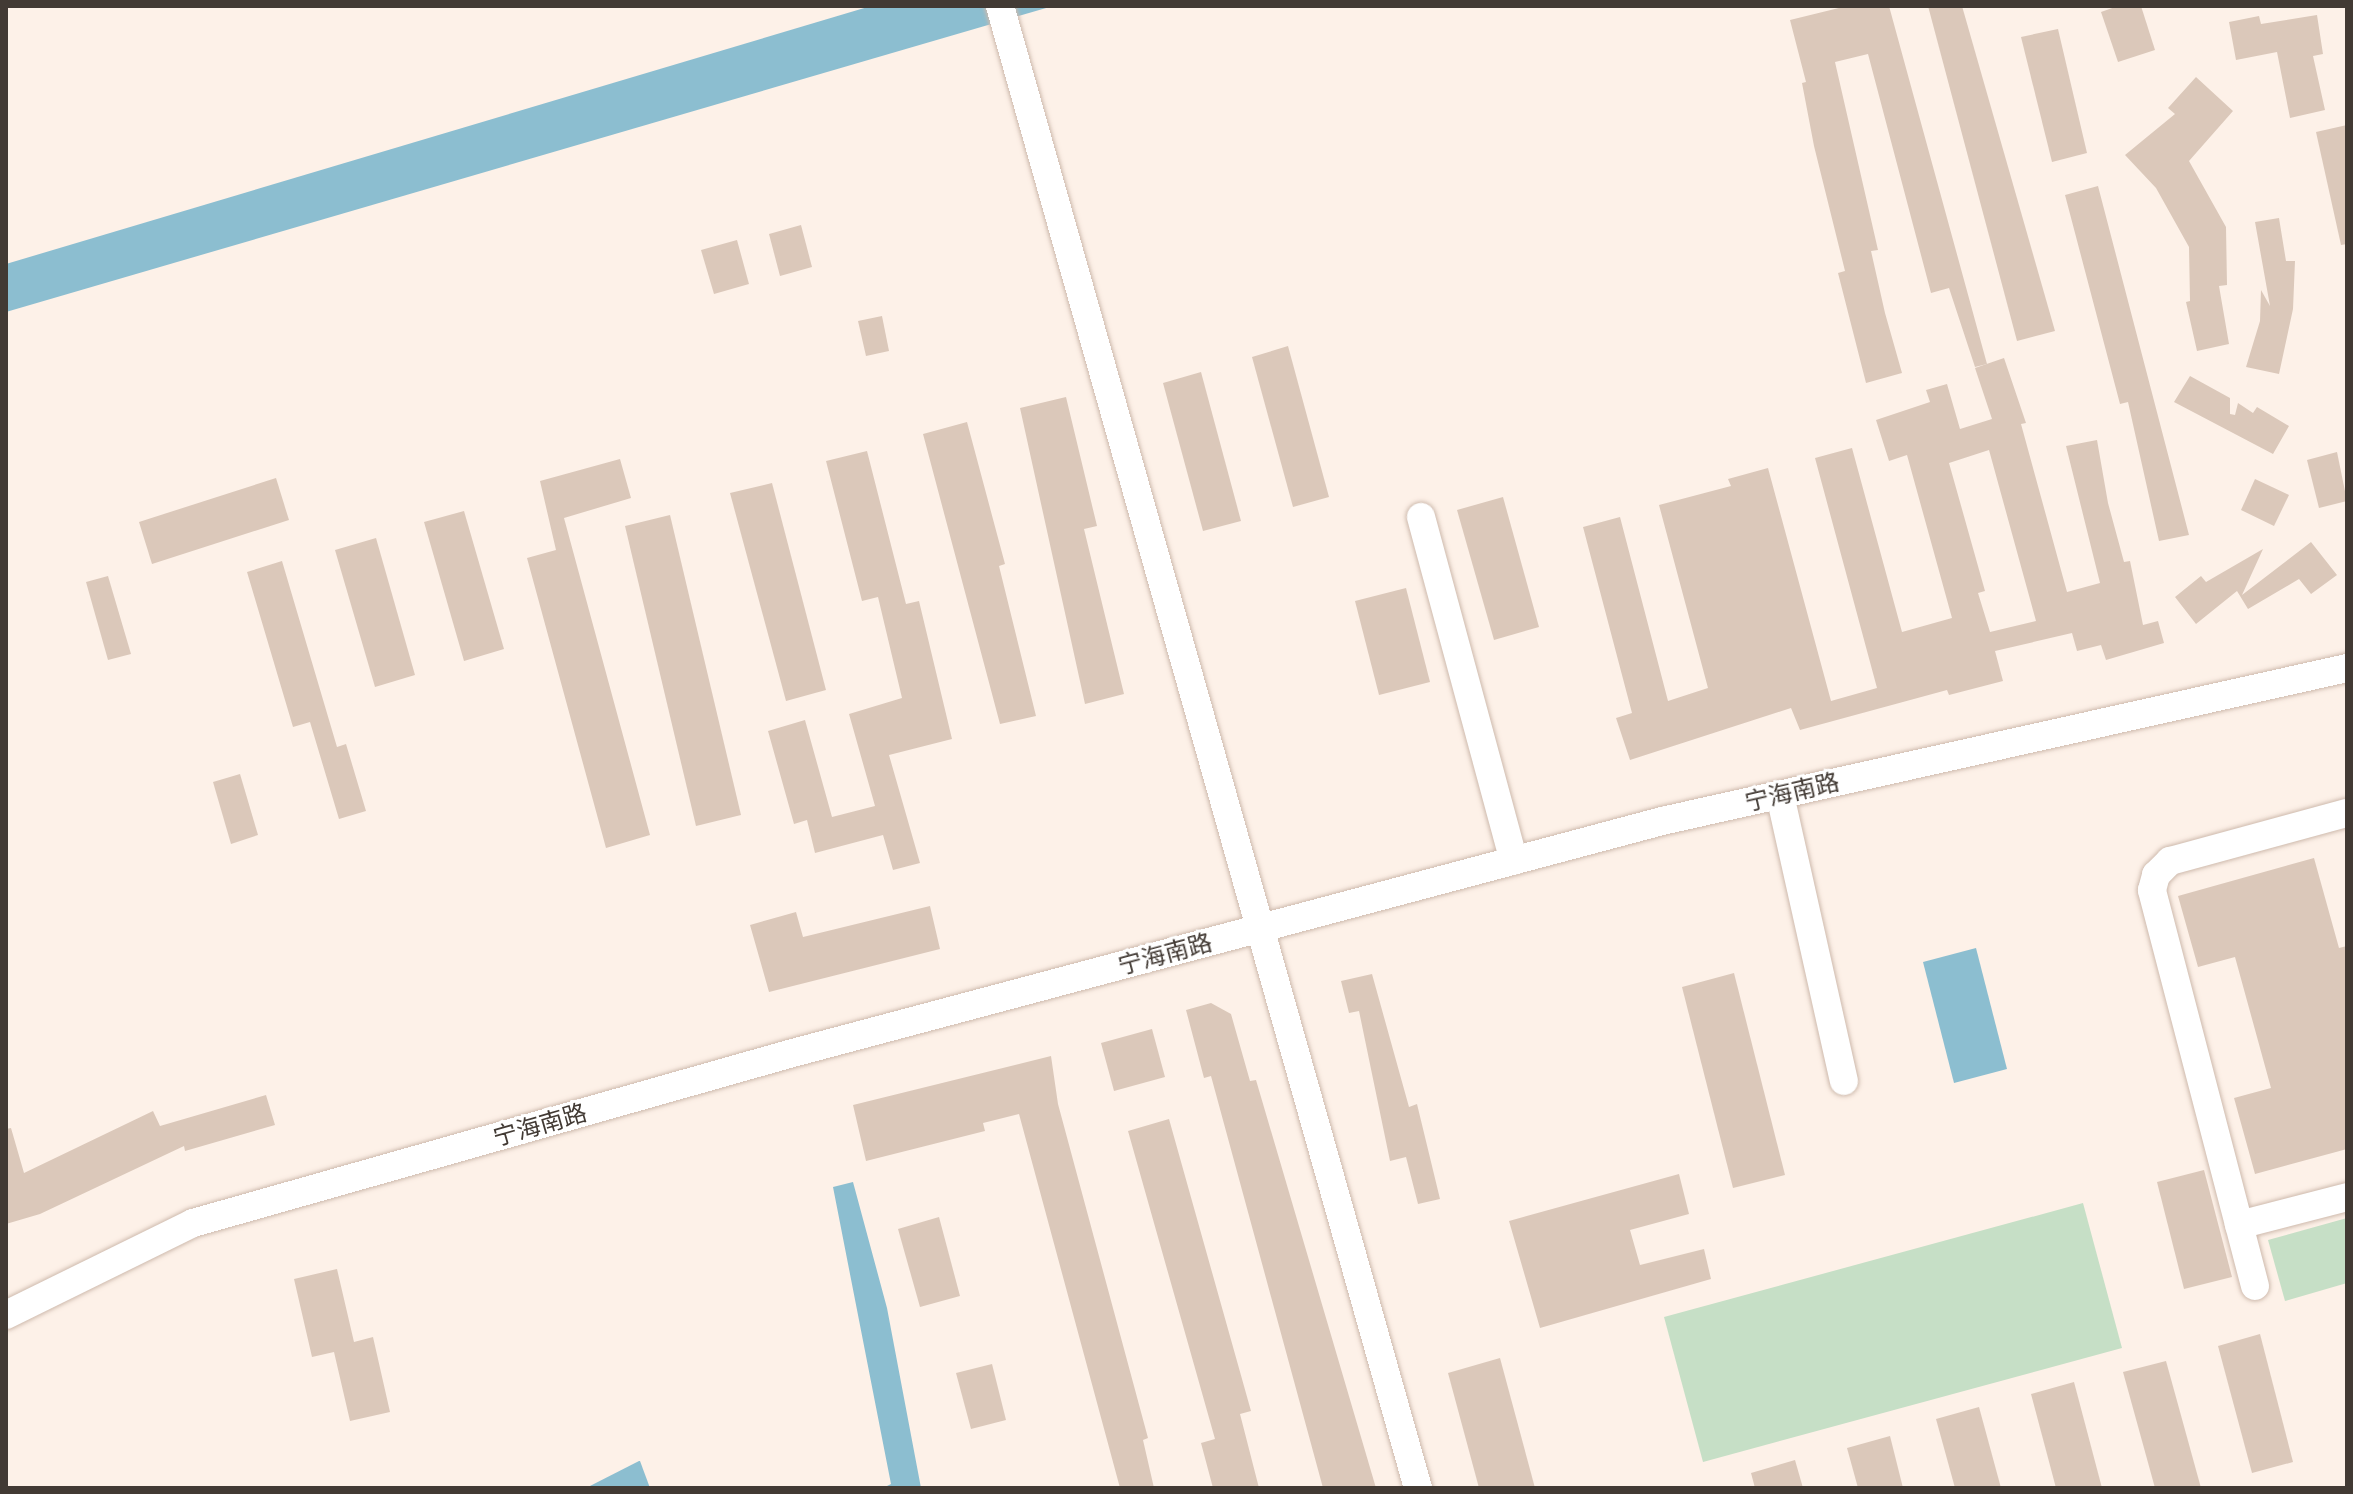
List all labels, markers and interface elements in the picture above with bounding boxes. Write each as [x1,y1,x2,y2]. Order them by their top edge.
street label: 宁海南路 [1742,767,1842,817]
street label: 宁海南路 [1115,928,1215,980]
street label: 宁海南路 [490,1098,590,1152]

